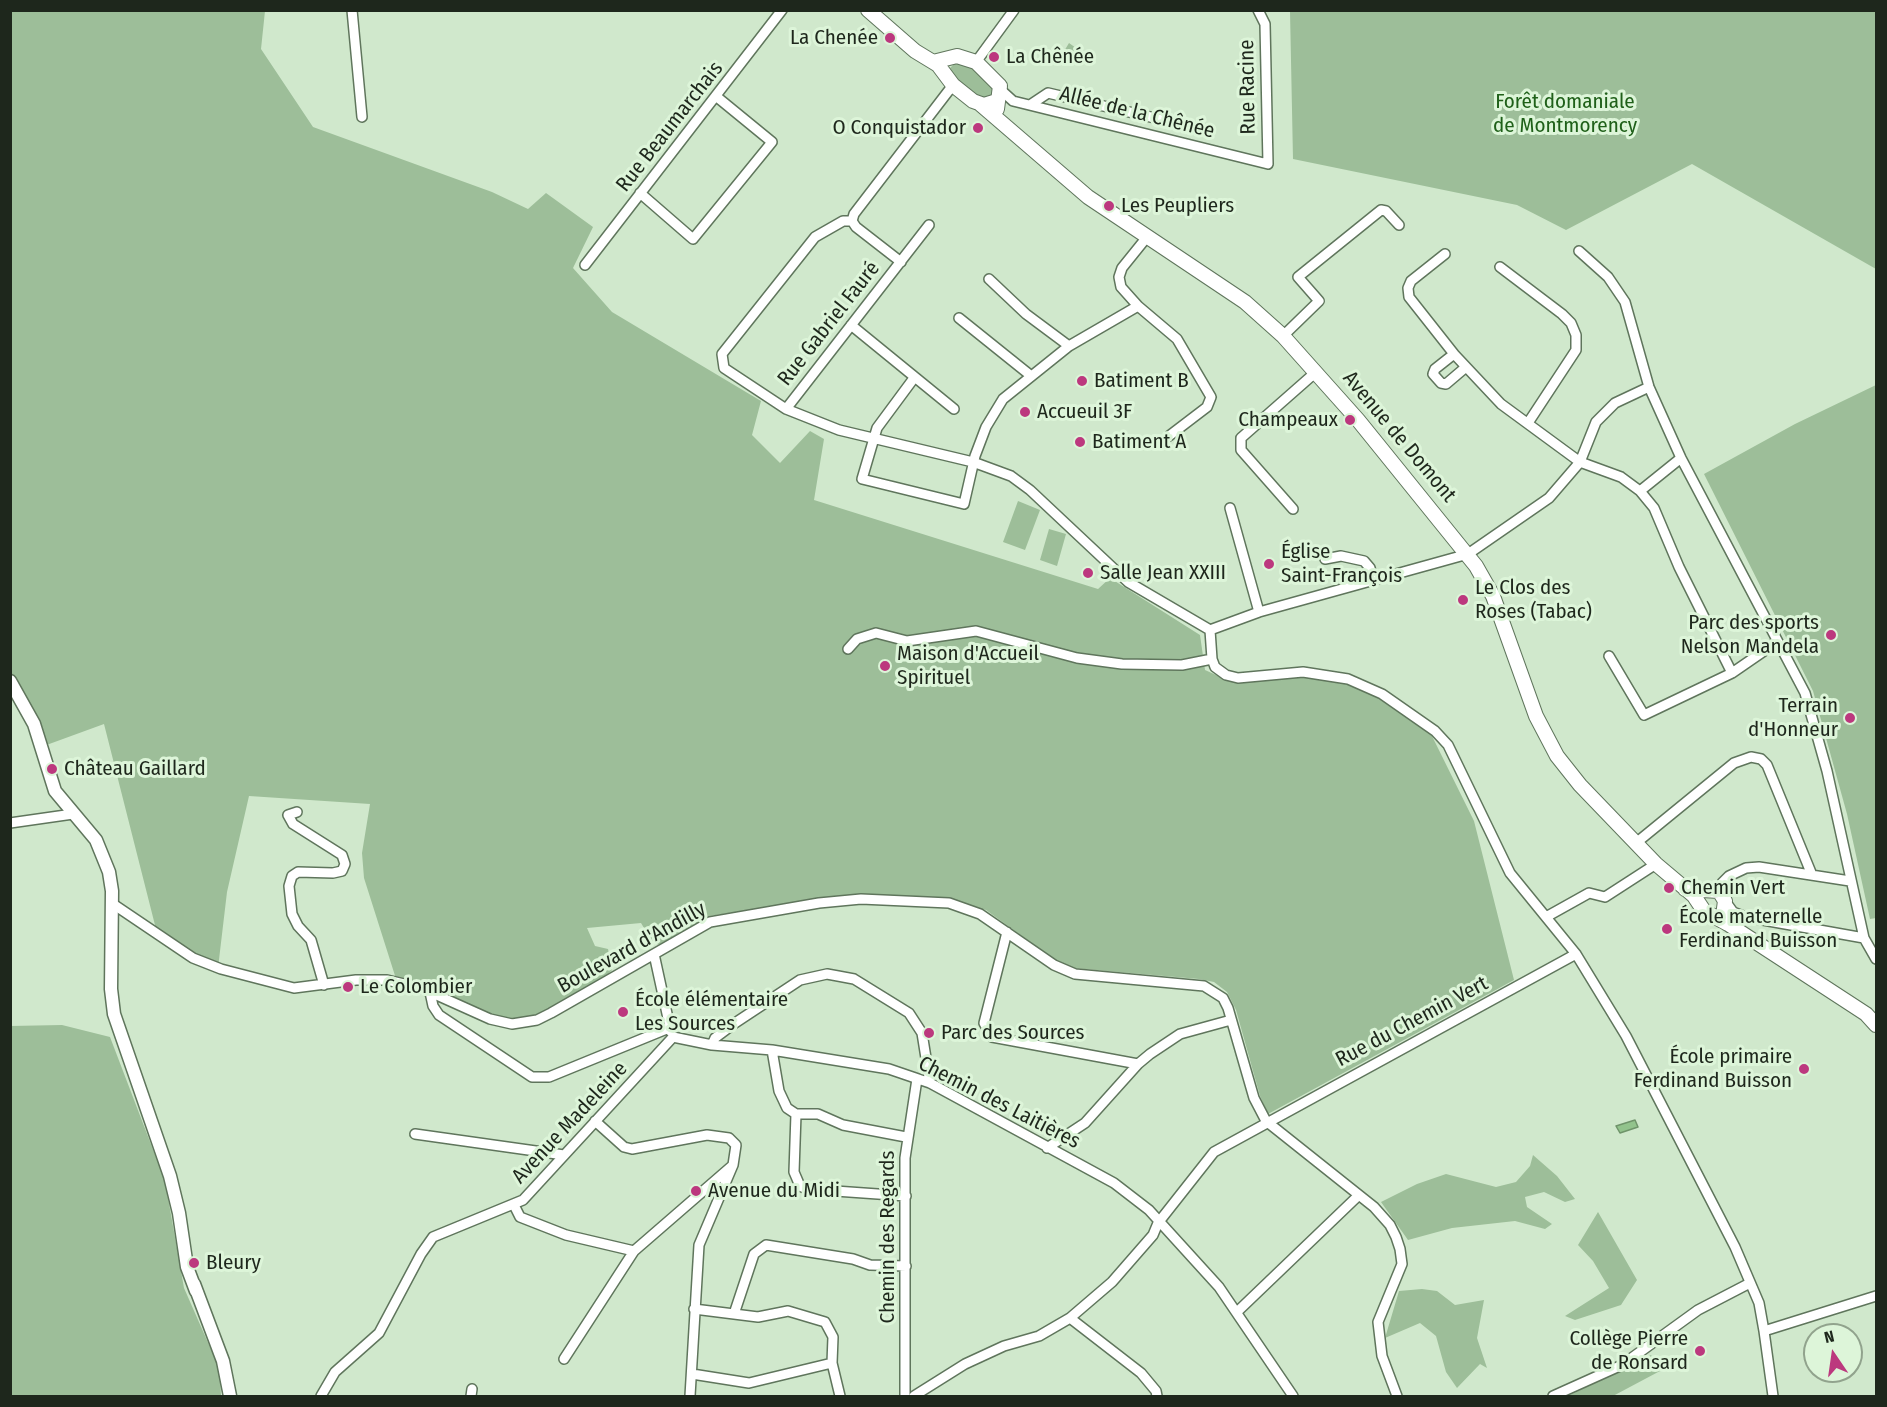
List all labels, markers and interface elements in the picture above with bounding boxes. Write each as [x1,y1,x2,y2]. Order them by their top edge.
place label: La Chenée [790,25,878,51]
marker: La Chenée [883,31,897,45]
street label: Rue Racine [1235,39,1261,135]
place label: La Chênée [1006,44,1094,70]
marker: La Chênée [987,50,1001,64]
street label: Rue Beaumarchais [611,57,729,197]
street label: Allée de la Chênée [1057,82,1217,144]
park label: Forêt domaniale de Montmorency [1493,89,1637,139]
place label: O Conquistador [832,115,966,141]
marker: O Conquistador [971,121,985,135]
place label: Les Peupliers [1121,193,1234,219]
marker: Les Peupliers [1102,199,1116,213]
street label: Rue Gabriel Fauré [773,257,885,391]
street label: Avenue de Domont [1337,366,1461,508]
place label: Batiment B [1094,368,1189,394]
marker: Batiment B [1075,374,1089,388]
place label: Accueuil 3F [1037,399,1132,425]
marker: Accueuil 3F [1018,405,1032,419]
place label: Champeaux [1238,407,1338,433]
marker: Champeaux [1343,413,1357,427]
place label: Batiment A [1092,429,1186,455]
marker: Batiment A [1073,435,1087,449]
place label: Église Saint-François [1281,539,1402,589]
marker: Église Saint-François [1262,557,1276,571]
place label: Salle Jean XXIII [1100,560,1226,586]
marker: Salle Jean XXIII [1081,566,1095,580]
place label: Le Clos des Roses (Tabac) [1475,575,1592,625]
marker: Le Clos des Roses (Tabac) [1456,593,1470,607]
place label: Parc des sports Nelson Mandela [1681,610,1819,660]
marker: Parc des sports Nelson Mandela [1824,628,1838,642]
place label: Maison d'Accueil Spirituel [897,641,1039,691]
marker: Maison d'Accueil Spirituel [878,659,892,673]
place label: Terrain d'Honneur [1748,693,1838,743]
marker: Terrain d'Honneur [1843,711,1857,725]
place label: Château Gaillard [64,756,206,782]
marker: Château Gaillard [45,762,59,776]
place label: Chemin Vert [1681,875,1785,901]
marker: Chemin Vert [1662,881,1676,895]
street label: Boulevard d'Andilly [554,897,710,999]
place label: École maternelle Ferdinand Buisson [1679,904,1837,954]
marker: École maternelle Ferdinand Buisson [1660,922,1674,936]
street label: Rue du Chemin Vert [1331,971,1493,1073]
place label: Le Colombier [360,974,472,1000]
marker: Le Colombier [341,980,355,994]
place label: École élémentaire Les Sources [635,987,788,1037]
marker: École élémentaire Les Sources [616,1005,630,1019]
place label: Parc des Sources [941,1020,1084,1046]
marker: Parc des Sources [922,1026,936,1040]
place label: École primaire Ferdinand Buisson [1634,1044,1792,1094]
street label: Chemin des Laitières [914,1051,1084,1155]
street label: Avenue Madeleine [507,1057,633,1189]
marker: École primaire Ferdinand Buisson [1797,1062,1811,1076]
street label: Chemin des Regards [875,1150,901,1324]
place label: Avenue du Midi [708,1178,840,1204]
marker: Avenue du Midi [689,1184,703,1198]
place label: Bleury [206,1250,261,1276]
marker: Bleury [187,1256,201,1270]
north arrow [1803,1323,1863,1383]
place label: Collège Pierre de Ronsard [1569,1326,1688,1376]
text: N [1822,1327,1836,1347]
marker: Collège Pierre de Ronsard [1693,1344,1707,1358]

